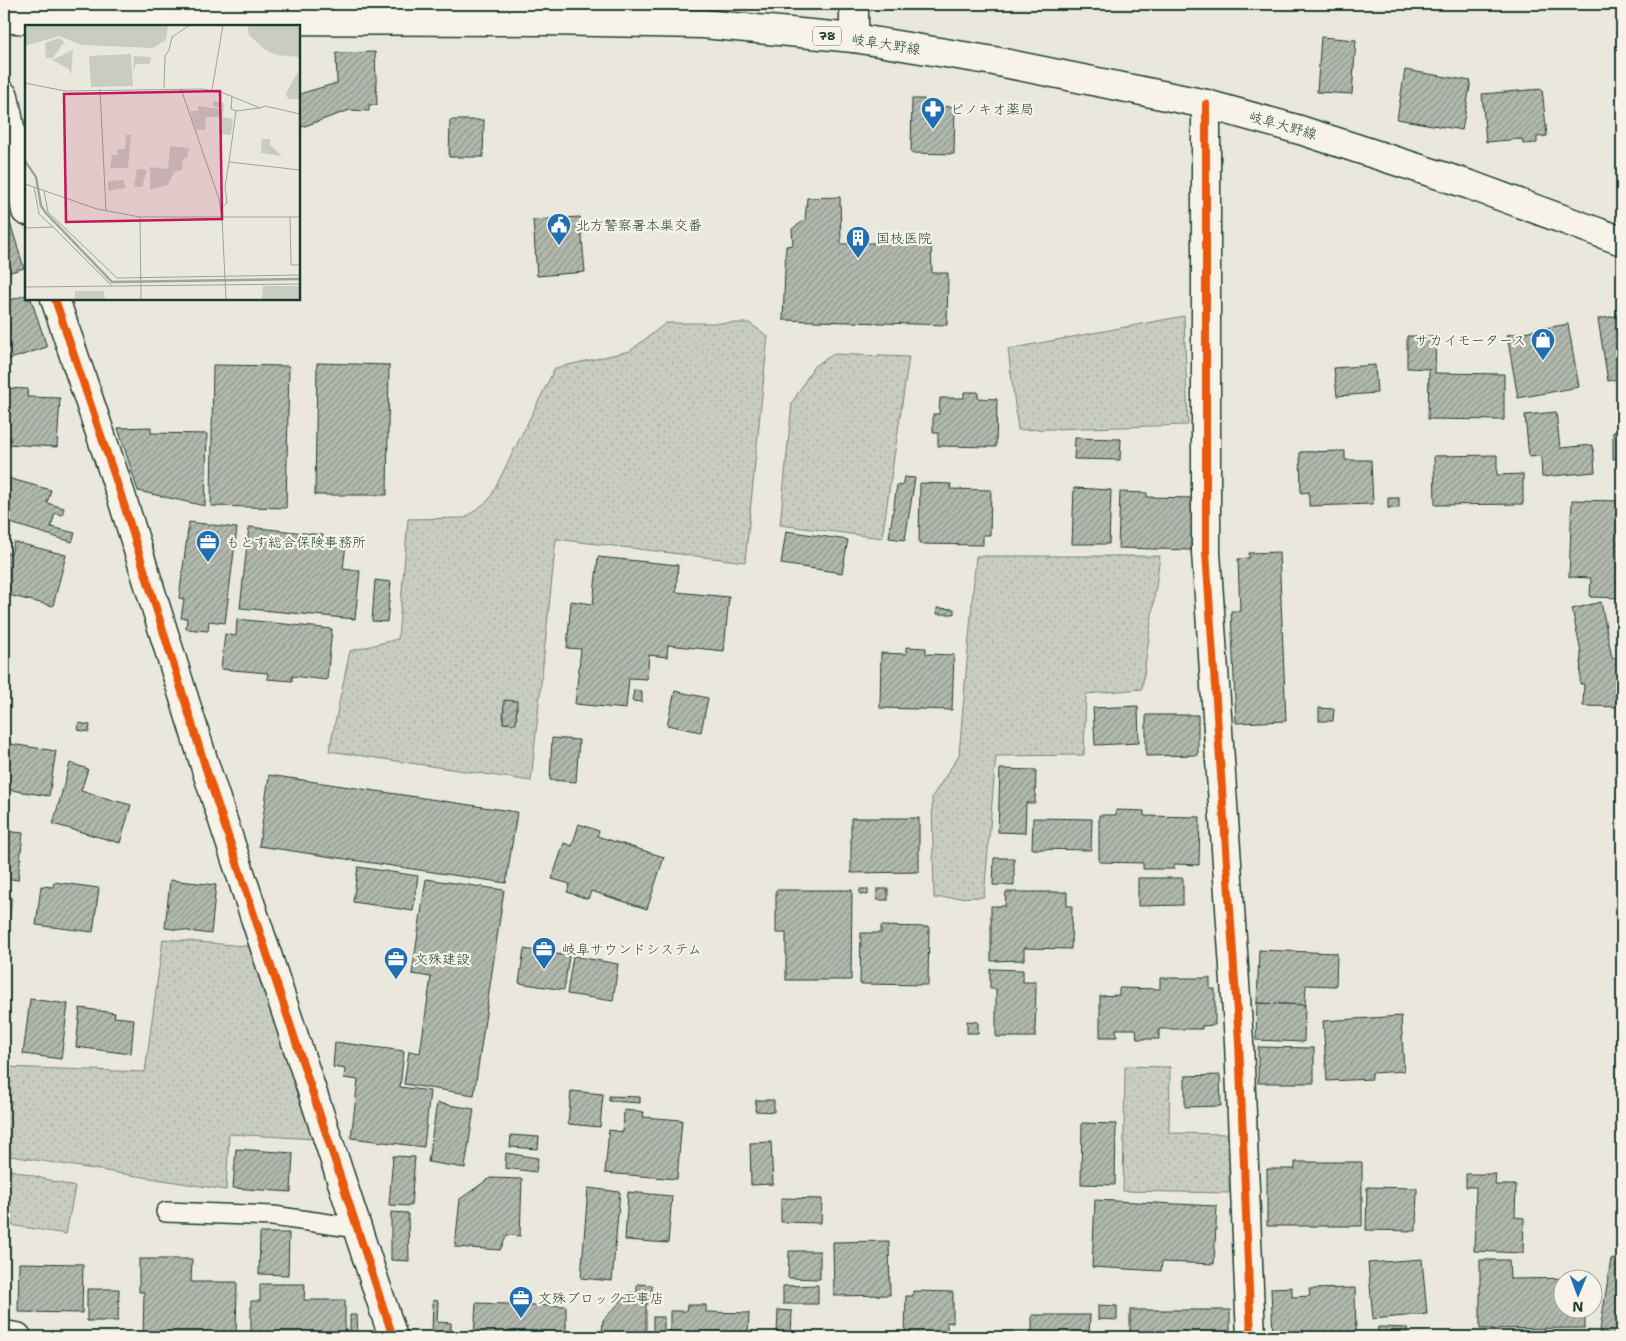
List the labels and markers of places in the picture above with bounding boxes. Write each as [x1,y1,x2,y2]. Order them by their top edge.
pharmacy icon: ピノキオ薬局 [920,96,946,130]
place label: ピノキオ薬局 [950,100,1034,118]
public building icon: 北方警察署本巣交番 [546,212,572,246]
place label: 北方警察署本巣交番 [576,216,702,234]
building icon: 国枝医院 [845,225,871,259]
place label: 国枝医院 [876,229,932,247]
shop icon: サカイモータース [1530,327,1556,361]
place label: サカイモータース [1415,331,1526,349]
office icon: もとす総合保険事務所 [195,529,221,563]
place label: もとす総合保険事務所 [226,533,366,551]
office icon: 岐阜サウンドシステム [531,936,557,970]
place label: 岐阜サウンドシステム [562,940,702,958]
office icon: 文殊建設 [383,946,409,980]
place label: 文殊建設 [414,950,470,968]
office icon: 文殊ブロック工事店 [508,1285,534,1319]
place label: 文殊ブロック工事店 [538,1289,664,1307]

